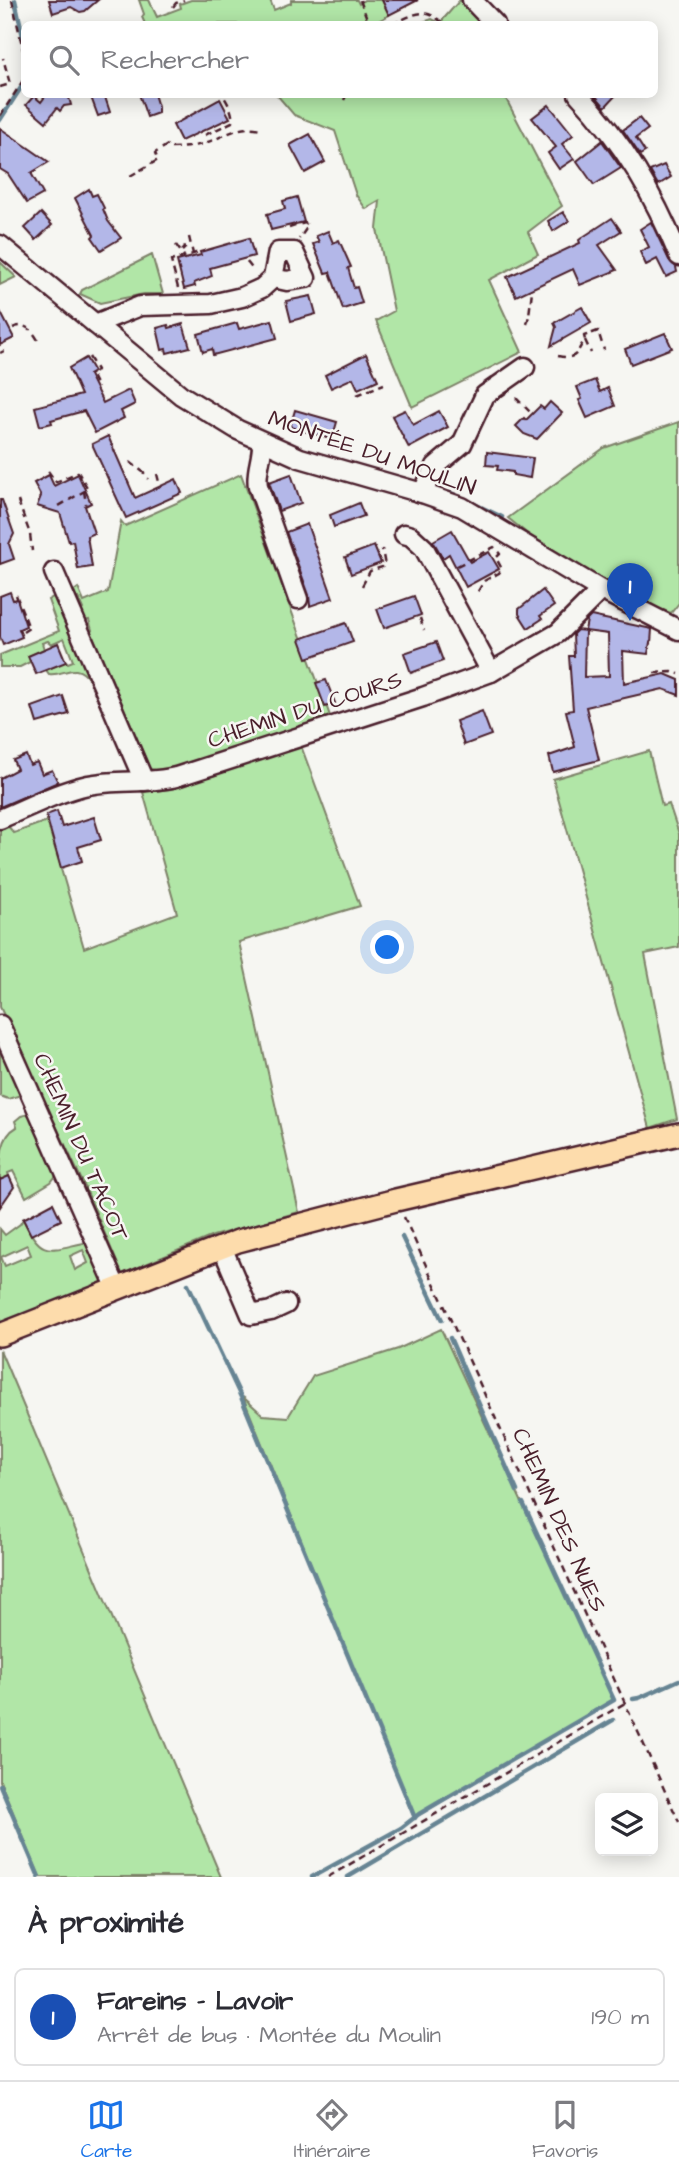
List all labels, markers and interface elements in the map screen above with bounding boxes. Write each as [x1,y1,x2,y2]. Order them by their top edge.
search box [21,21,658,98]
icon: search [45,41,83,79]
text: Rechercher [101,42,249,78]
street label: MONTÉE DU MOULIN [264,402,480,504]
pin: 1 [607,563,653,621]
street label: CHEMIN DU COURS [204,663,407,757]
your location [370,930,404,964]
street label: CHEMIN DU TACOT [25,1048,137,1246]
street label: CHEMIN DES NUES [504,1423,614,1617]
map controls [595,1793,658,1856]
button: layers [595,1793,658,1856]
text: À proximité [28,1902,184,1944]
text: Fareins - Lavoir [97,1983,293,2019]
text: 1 [52,2001,54,2033]
text: 190 m [591,2001,649,2033]
text: Arrêt de bus · Montée du Moulin [97,2019,441,2051]
tab: Carte [81,2096,132,2165]
tab: Itinéraire [294,2096,371,2165]
tab: Favoris [532,2096,598,2165]

